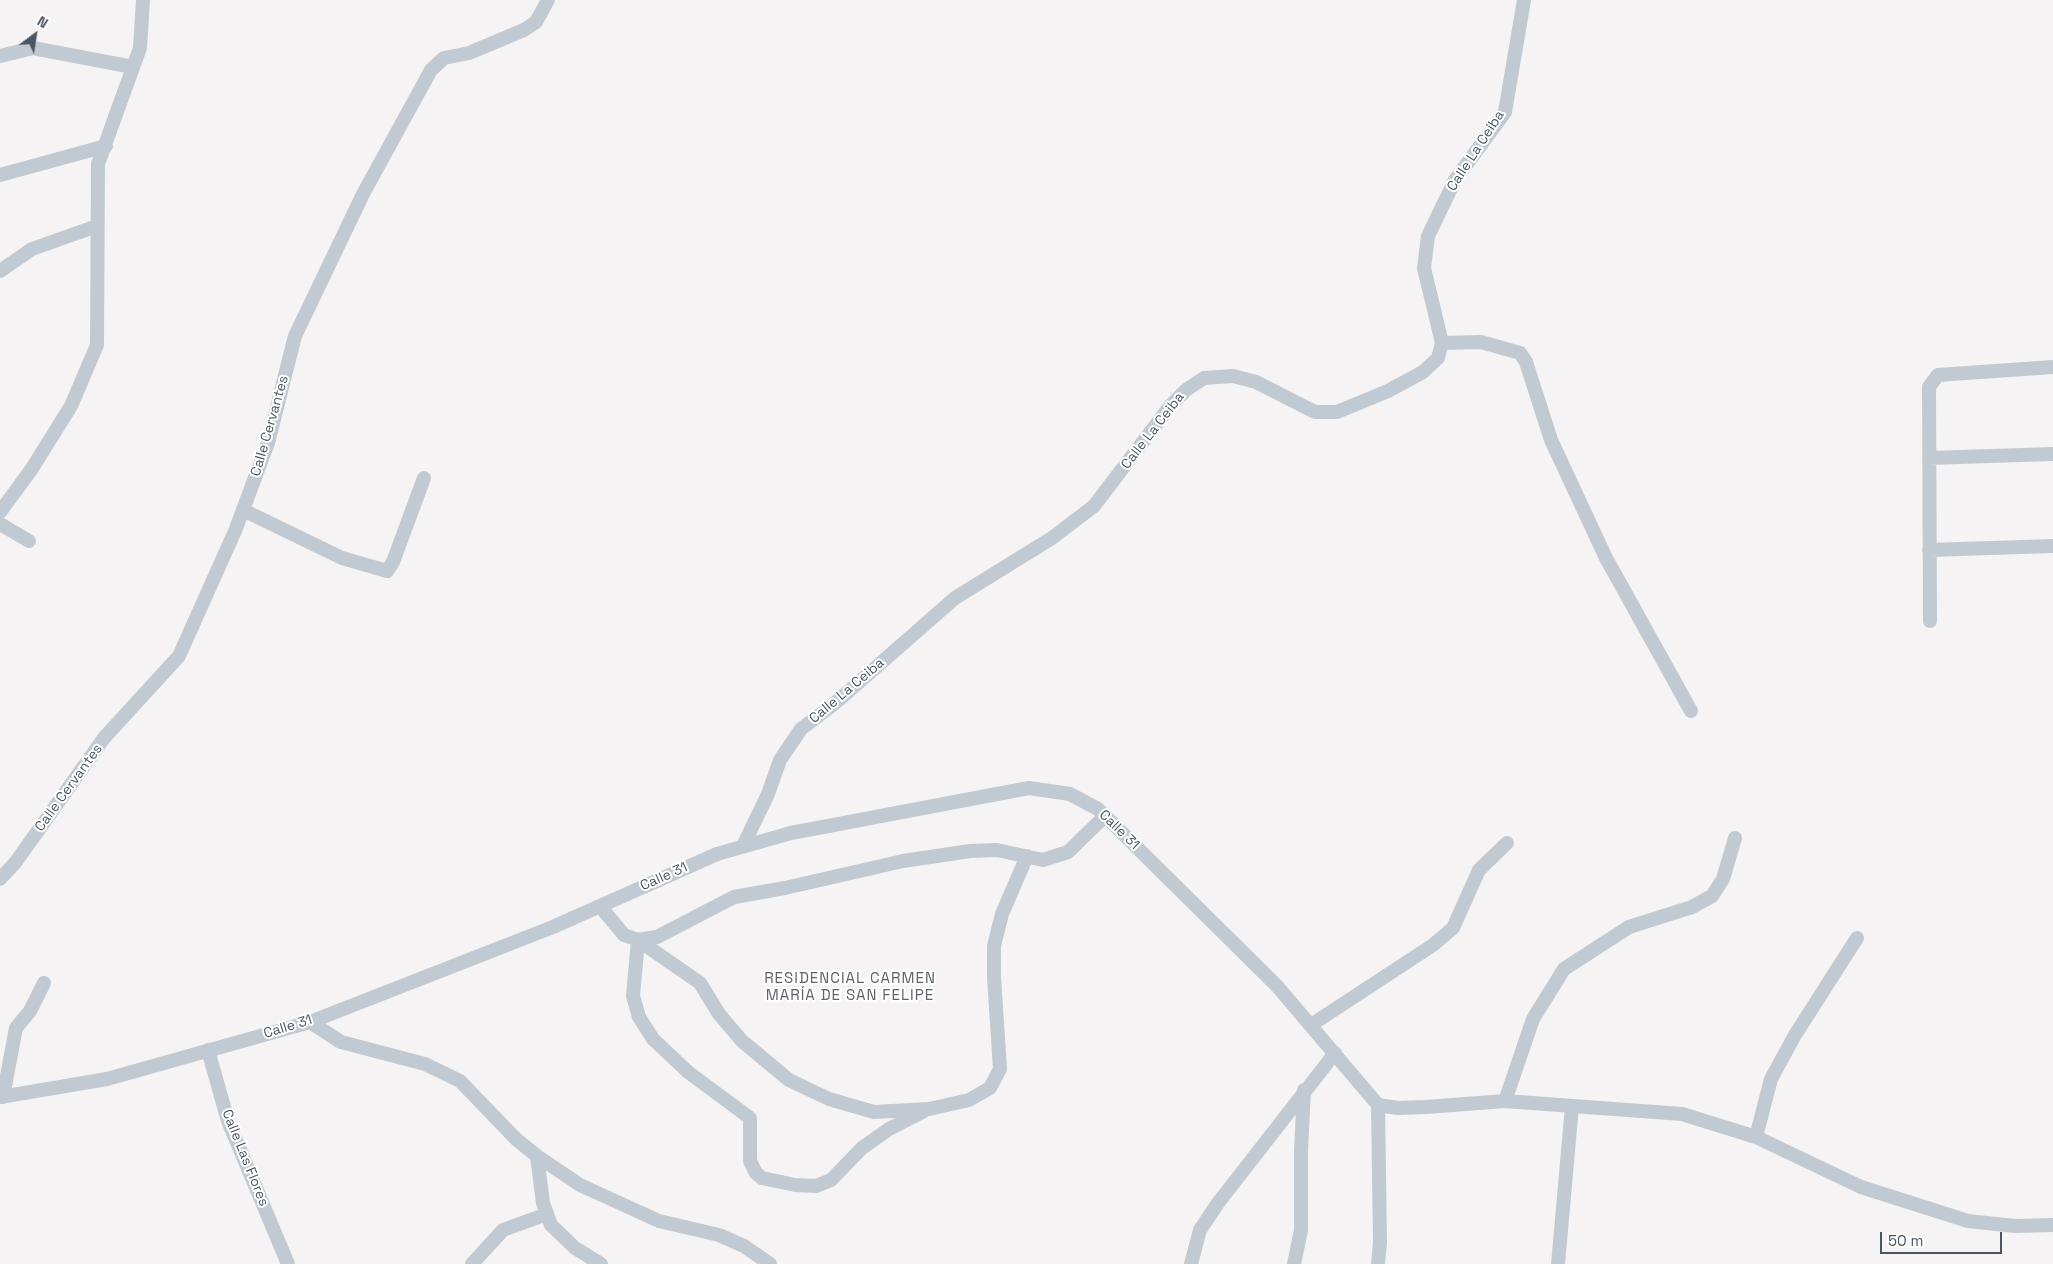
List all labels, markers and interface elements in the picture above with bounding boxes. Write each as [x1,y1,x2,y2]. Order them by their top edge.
north arrow [10,10,60,60]
text: N [34,12,51,32]
street label: Calle La Ceiba [1444,107,1508,195]
street label: Calle Cervantes [248,374,292,478]
street label: Calle La Ceiba [1118,389,1188,473]
street label: Calle La Ceiba [806,655,888,727]
street label: Calle Cervantes [32,741,106,835]
street label: Calle 31 [1095,807,1143,853]
street label: Calle 31 [638,859,690,895]
district label: RESIDENCIAL CARMEN MARÍA DE SAN FELIPE [762,970,938,1005]
street label: Calle 31 [262,1012,314,1042]
street label: Calle Las Flores [218,1107,272,1209]
scale bar [1883,1222,2006,1254]
text: 50 m [1888,1231,1923,1250]

